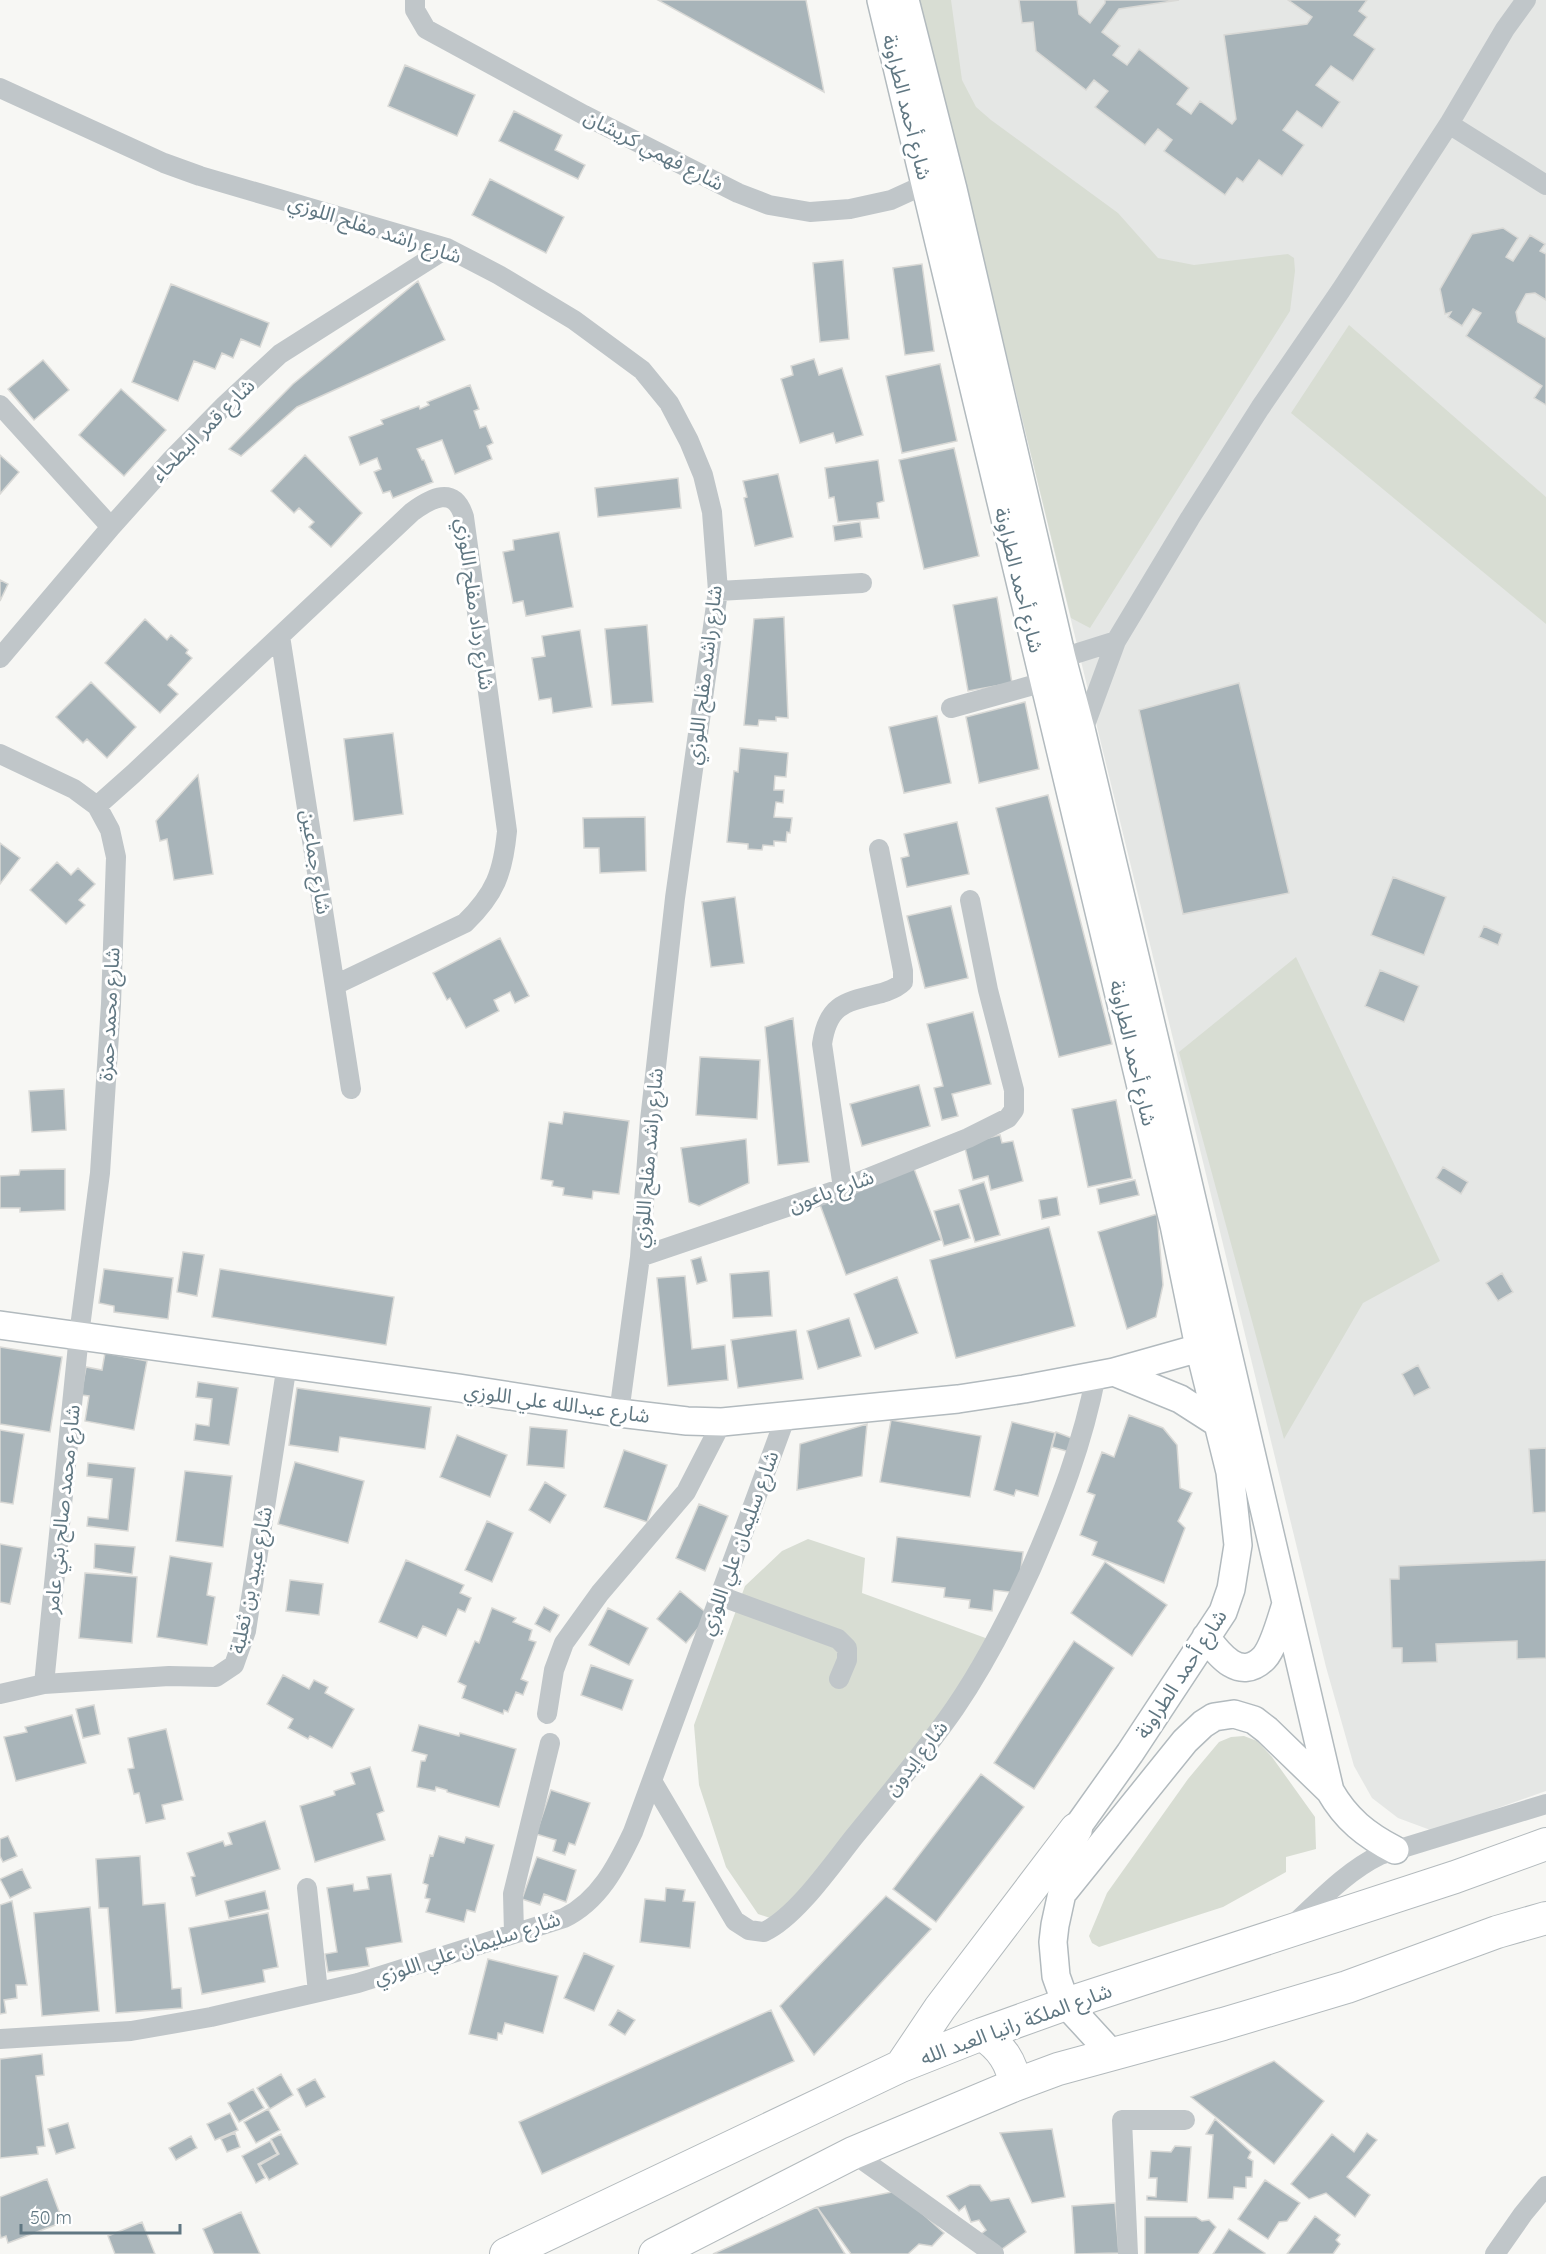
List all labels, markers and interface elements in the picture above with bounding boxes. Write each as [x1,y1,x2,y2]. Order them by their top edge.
street label: شارع أحمد الطراونة [874,32,938,183]
street label: شارع فهمي كريشان [579,104,728,199]
street label: شارع راشد مفلح اللوزي [284,189,465,272]
street label: شارع قمر البطحاء [146,373,262,489]
street label: شارع أحمد الطراونة [986,505,1050,656]
street label: شارع رداد مفلح اللوزي [447,516,500,692]
street label: شارع راشد مفلح اللوزي [680,584,731,767]
street label: شارع جماعين [293,808,337,917]
street label: شارع محمد حمزة [93,946,127,1082]
street label: شارع أحمد الطراونة [1102,978,1162,1129]
street label: شارع راشد مفلح اللوزي [627,1067,671,1249]
street label: شارع باعون [785,1164,878,1220]
street label: شارع عبدالله علي اللوزي [462,1377,652,1432]
street label: شارع محمد صالح بني عامر [38,1403,89,1616]
street label: شارع سليمان علي اللوزي [694,1447,787,1640]
street label: شارع عبيد بن ثعلبة [224,1504,280,1656]
street label: شارع أحمد الطراونة [1130,1604,1234,1745]
street label: شارع إيدون [879,1715,955,1802]
street label: شارع سليمان علي اللوزي [371,1906,564,1993]
street label: شارع الملكة رانيا العبد الله [917,1977,1116,2073]
scale bar [21,2197,180,2235]
text: 50 m [30,2206,72,2229]

